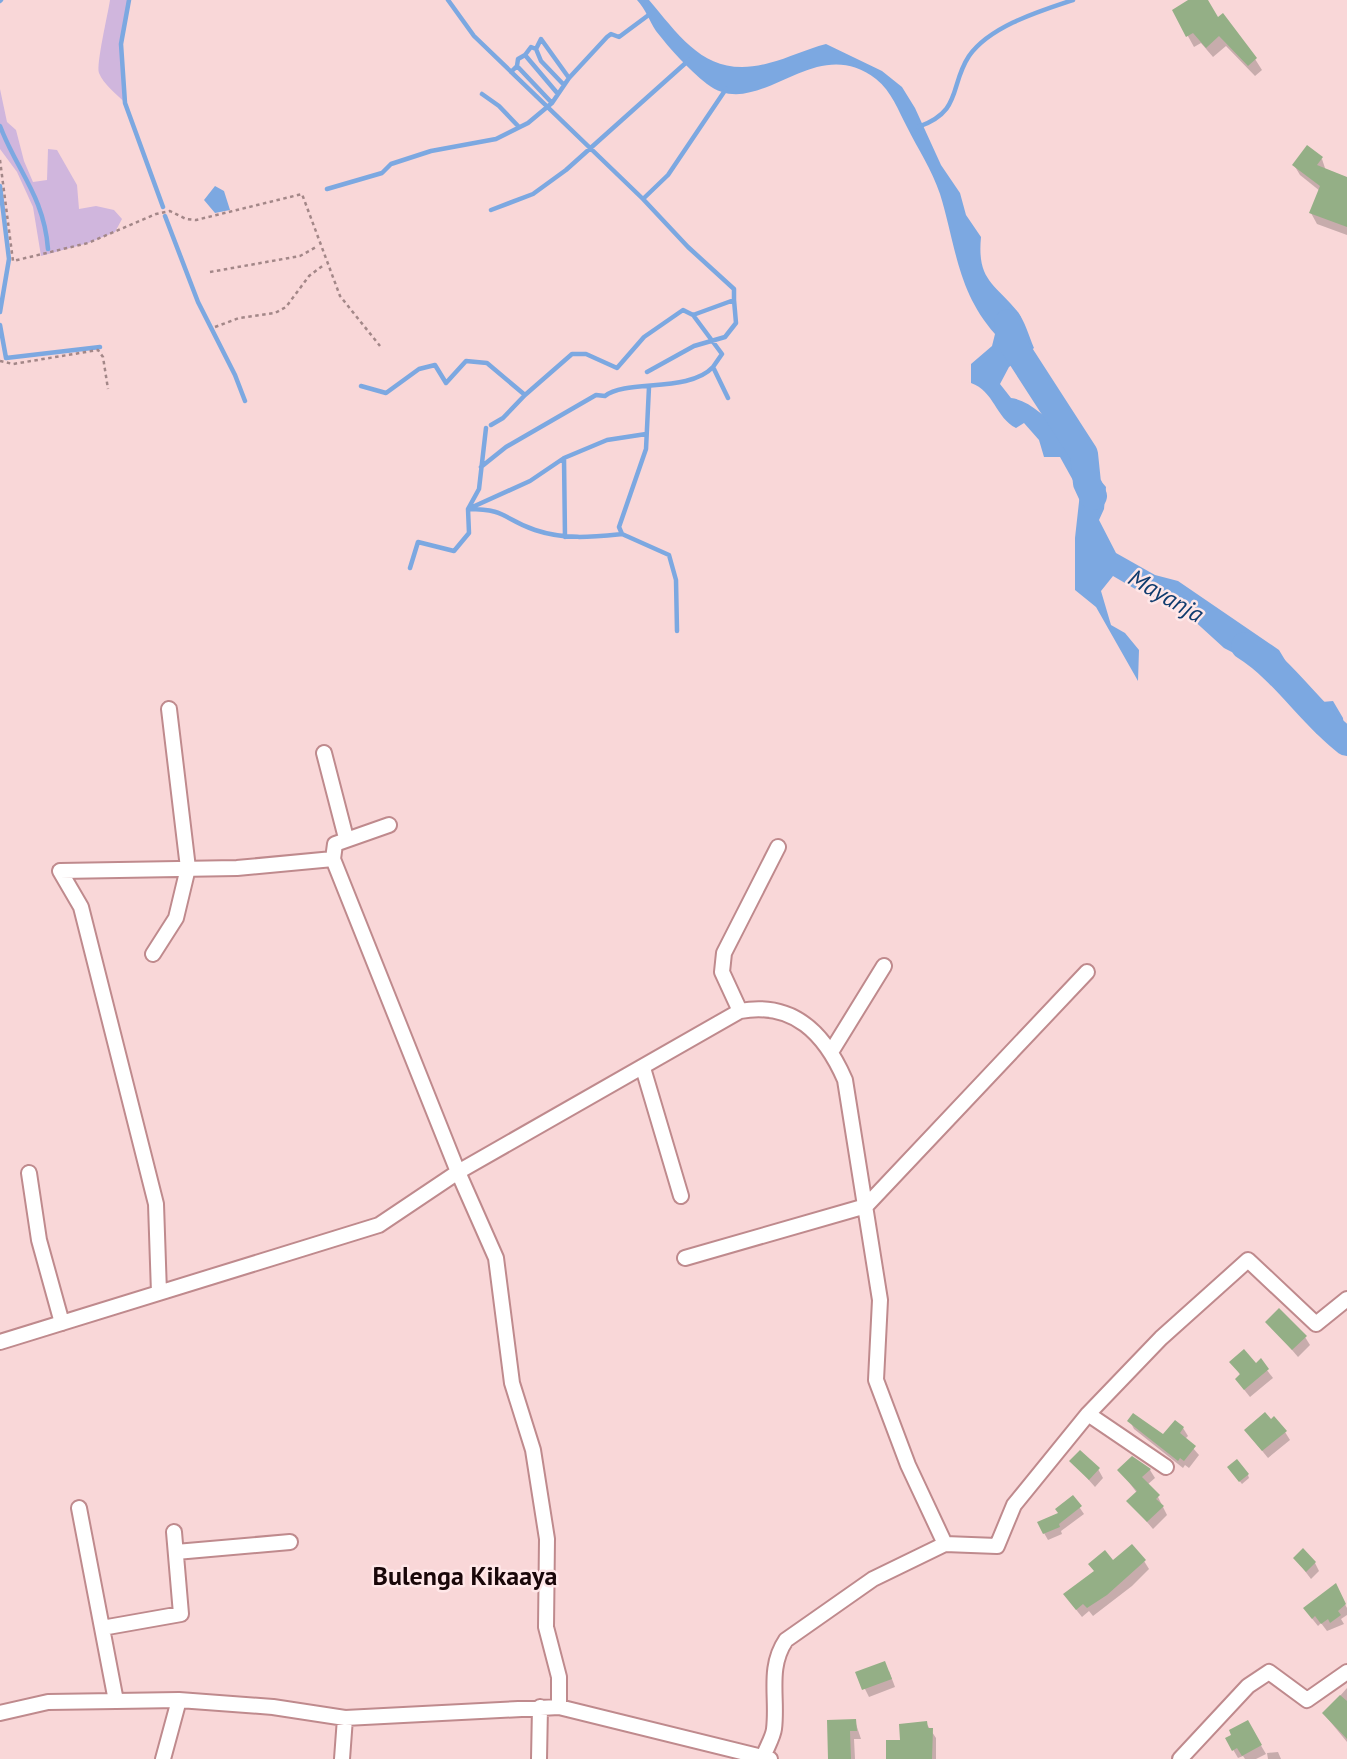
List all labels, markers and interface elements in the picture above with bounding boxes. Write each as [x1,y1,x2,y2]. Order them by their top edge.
water label: Mayanja [1123,562,1210,630]
district label: Bulenga Kikaaya [373,1559,557,1592]

